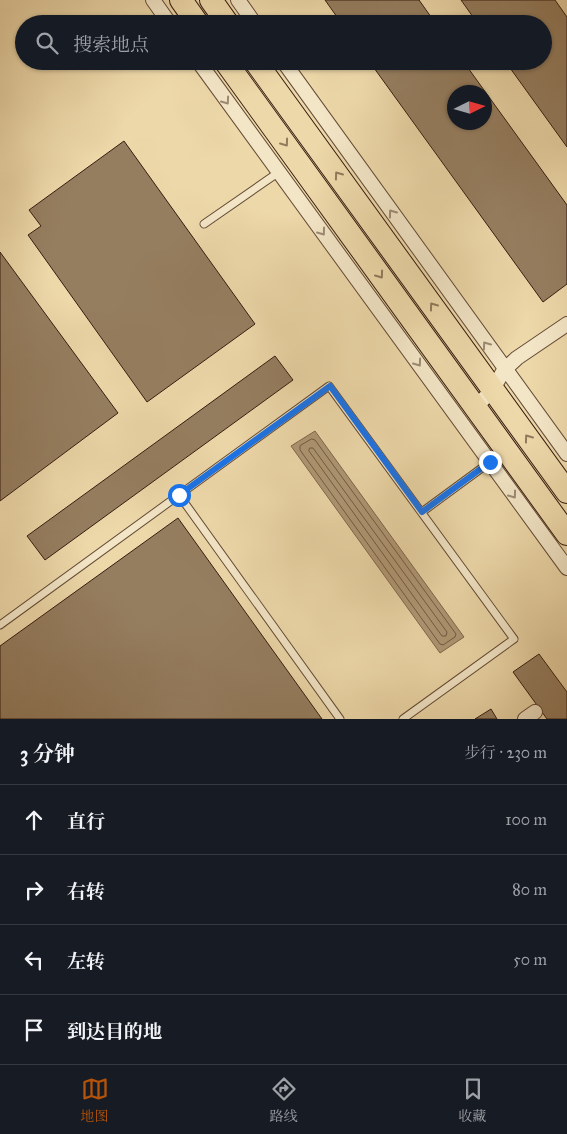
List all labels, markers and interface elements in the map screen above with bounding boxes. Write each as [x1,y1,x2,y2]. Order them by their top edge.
search box [15,15,552,70]
icon: search [33,29,61,57]
text: 搜索地点 [73,33,149,56]
north arrow [447,85,492,130]
one-way arrow [221,95,229,104]
one-way arrow [279,137,288,147]
one-way arrow [335,172,343,181]
one-way arrow [389,209,398,218]
one-way arrow [316,226,325,236]
one-way arrow [374,269,383,279]
one-way arrow [430,303,439,312]
one-way arrow [483,341,492,351]
one-way arrow [412,357,421,367]
one-way arrow [525,434,534,444]
route end [479,451,502,474]
route start [168,484,191,507]
one-way arrow [508,489,516,498]
text: 3 分钟 [20,741,75,767]
text: 步行 · 230 m [464,743,547,762]
icon: ahead [20,806,48,834]
text: 直行 [67,810,105,833]
text: 100 m [505,810,547,829]
icon: right [20,876,48,904]
text: 右转 [67,880,105,903]
text: 80 m [512,880,547,899]
icon: left [20,946,48,974]
text: 左转 [67,950,105,973]
text: 50 m [513,950,547,969]
icon: arrive [20,1016,48,1044]
text: 到达目的地 [67,1020,162,1043]
tab: 地图 [81,1075,109,1125]
tab: 路线 [270,1075,298,1125]
tab: 收藏 [459,1075,487,1125]

